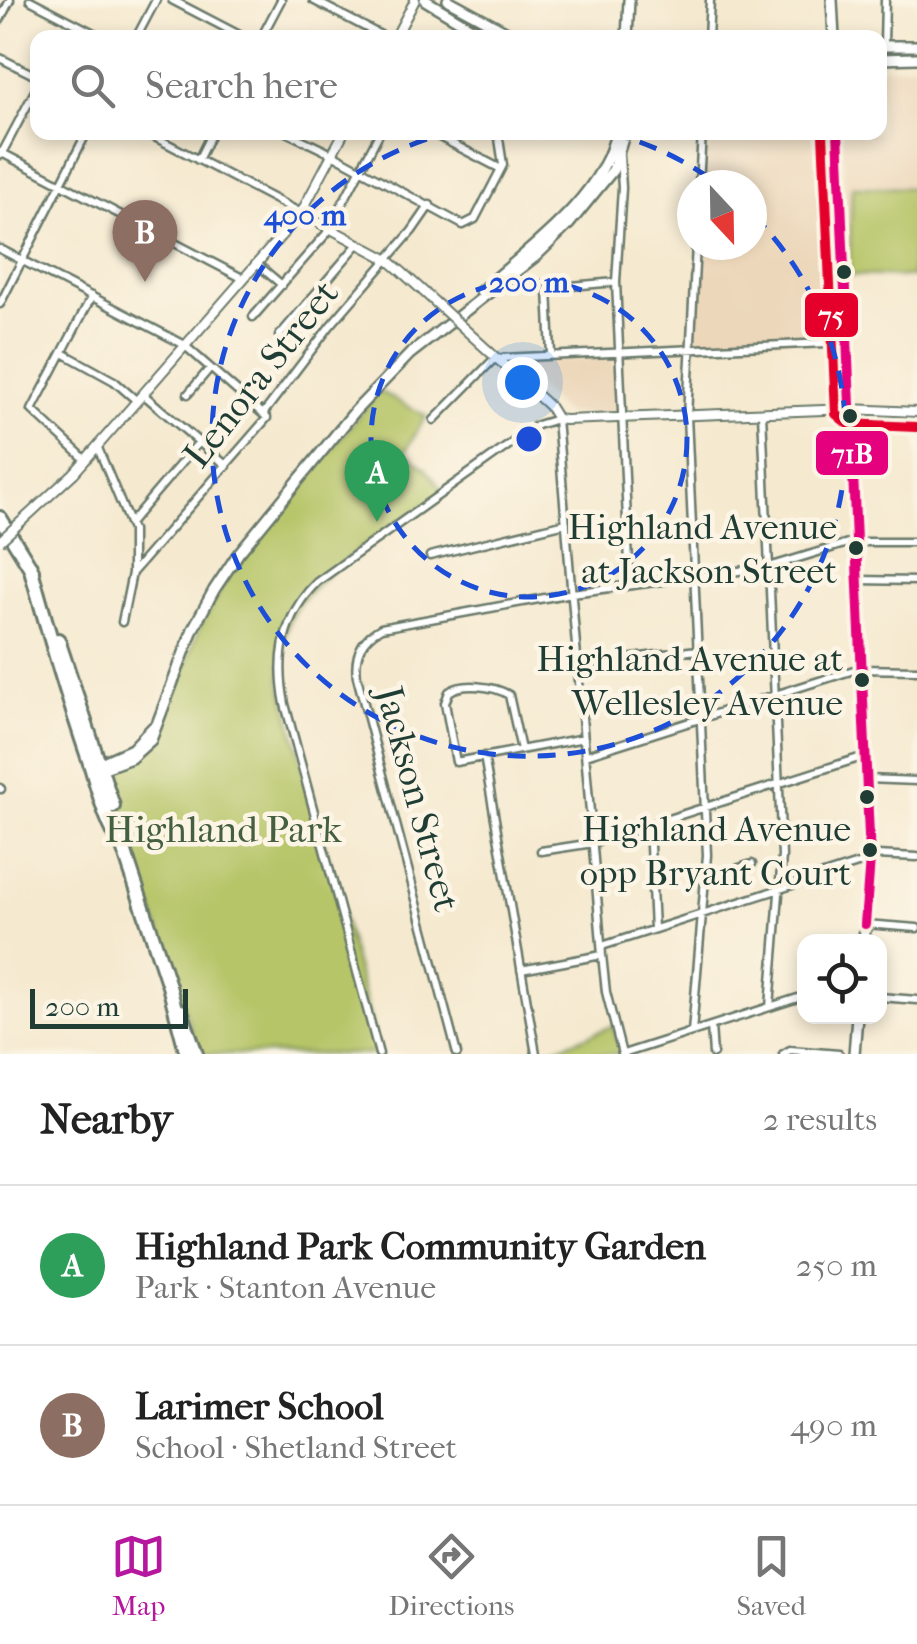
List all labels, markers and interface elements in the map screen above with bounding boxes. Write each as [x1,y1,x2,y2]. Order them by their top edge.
search box [30,30,887,140]
icon: search [65,58,120,113]
text: Search here [145,63,338,108]
north arrow [677,170,767,260]
text: 400 m [263,198,347,234]
pin: B [112,200,178,282]
unlabelled marker [834,262,854,282]
text: 200 m [489,265,570,300]
street label: Lenora Street [174,271,348,476]
line badge: 75 [803,291,860,339]
text: 75 [817,299,844,332]
your location [497,357,548,408]
unlabelled marker [840,406,860,426]
centre of rings [511,421,547,457]
line badge: 71B [814,429,890,477]
text: 71B [830,437,873,470]
pin: A [344,440,410,522]
place label: Highland Avenue at Jackson Street [568,506,837,592]
marker: Highland Avenue at Jackson Street [846,538,866,558]
place label: Highland Avenue at Wellesley Avenue [537,638,843,724]
marker: Highland Avenue at Wellesley Avenue [852,670,872,690]
street label: Jackson Street [366,679,470,917]
unlabelled marker [857,787,877,807]
park label: Highland Park [104,807,342,852]
place label: Highland Avenue opp Bryant Court [580,808,851,894]
marker: Highland Avenue opp Bryant Court [860,840,880,860]
map controls [797,934,887,1024]
button: locate [797,934,887,1024]
scale bar [30,984,188,1028]
text: 200 m [45,990,120,1023]
text: Nearby [40,1095,172,1144]
text: 2 results [763,1101,877,1138]
text: Highland Park Community Garden [135,1224,706,1269]
text: A [62,1247,83,1284]
text: 250 m [796,1247,877,1284]
text: Park · Stanton Avenue [135,1269,436,1306]
text: Larimer School [135,1384,384,1429]
text: B [62,1407,83,1444]
text: 490 m [790,1407,877,1444]
text: School · Shetland Street [135,1429,457,1466]
tab: Map [111,1529,166,1622]
tab: Directions [388,1529,514,1622]
tab: Saved [736,1529,806,1622]

